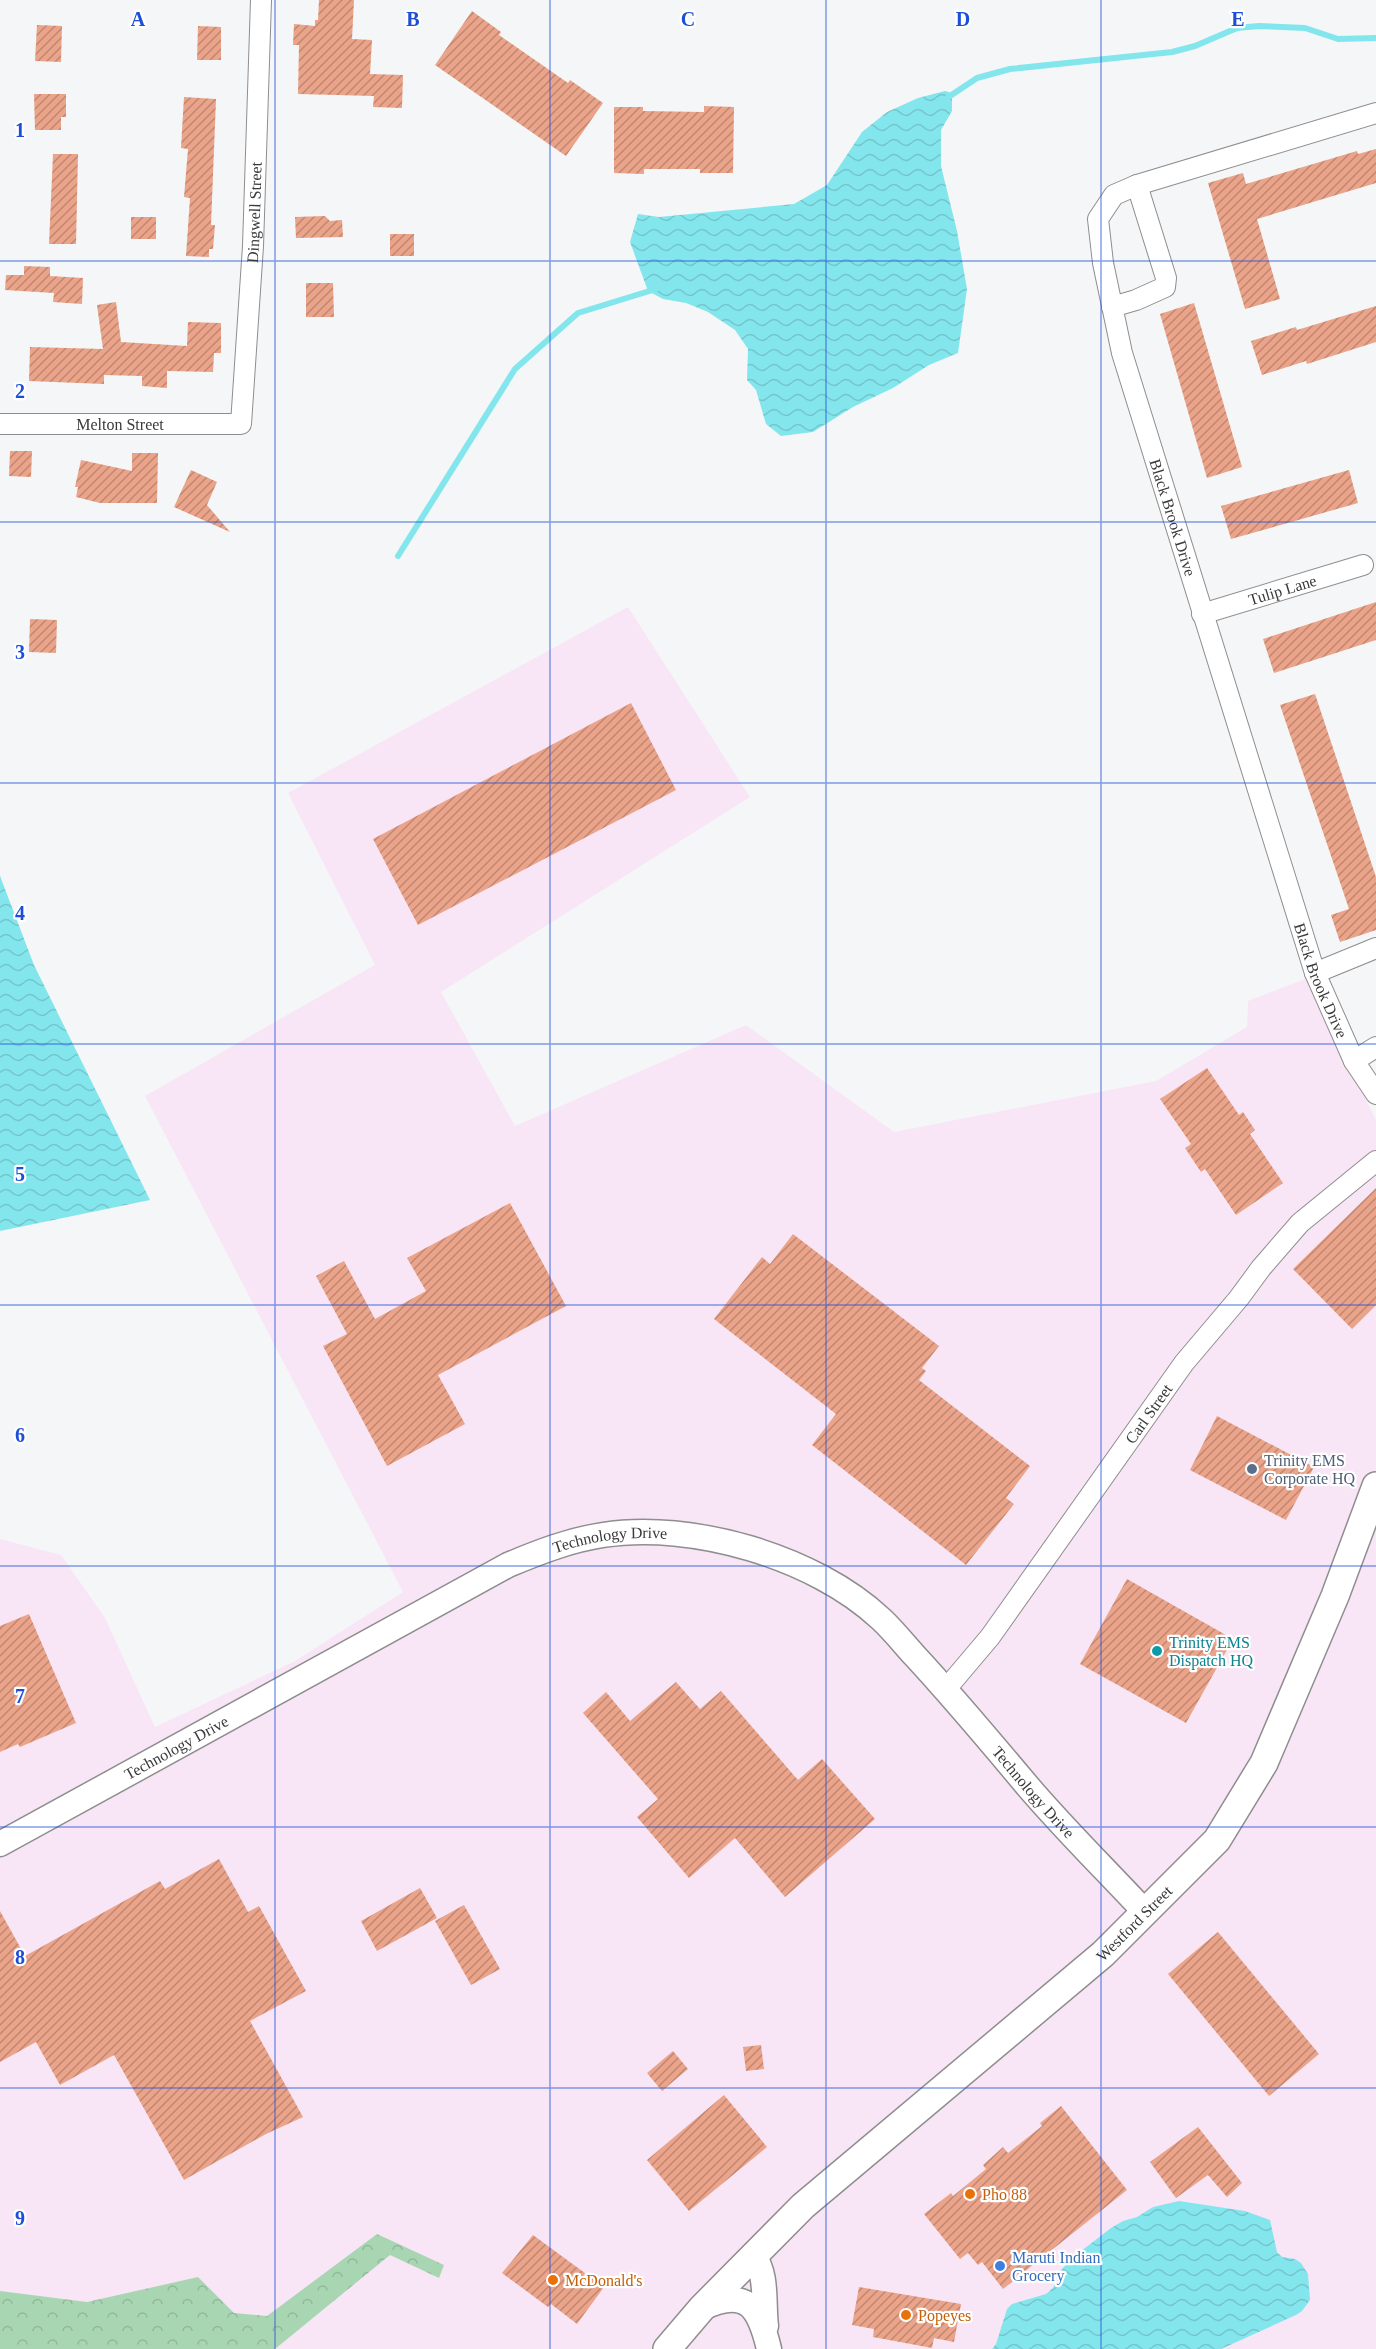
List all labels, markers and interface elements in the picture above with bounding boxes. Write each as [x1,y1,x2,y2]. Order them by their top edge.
text: A [131,8,146,30]
text: B [406,8,420,30]
text: C [681,8,695,30]
text: D [956,8,970,30]
text: E [1231,8,1245,30]
text: 1 [15,119,25,141]
street label: Dingwell Street [244,161,265,263]
text: 2 [15,380,25,402]
street label: Melton Street [76,416,164,433]
street label: Black Brook Drive [1146,457,1199,578]
street label: Tulip Lane [1246,572,1319,608]
text: 3 [15,641,25,663]
text: 4 [15,902,25,924]
street label: Black Brook Drive [1291,921,1351,1040]
text: 5 [15,1163,25,1185]
street label: Carl Street [1122,1380,1176,1447]
text: 6 [15,1424,25,1446]
place label: Trinity EMS Corporate HQ [1264,1452,1356,1488]
marker: Trinity EMS Corporate HQ [1245,1462,1259,1476]
street label: Technology Drive [551,1524,668,1556]
place label: Trinity EMS Dispatch HQ [1169,1634,1253,1670]
marker: Trinity EMS Dispatch HQ [1150,1644,1164,1658]
text: 7 [15,1685,25,1707]
street label: Technology Drive [122,1712,231,1783]
street label: Technology Drive [989,1743,1078,1841]
street label: Westford Street [1093,1882,1176,1965]
text: 8 [15,1946,25,1968]
place label: Pho 88 [982,2186,1027,2203]
marker: Pho 88 [963,2187,977,2201]
text: 9 [15,2207,25,2229]
place label: Maruti Indian Grocery [1012,2249,1100,2285]
marker: Maruti Indian Grocery [993,2259,1007,2273]
place label: McDonald's [565,2272,643,2289]
marker: McDonald's [546,2273,560,2287]
place label: Popeyes [918,2307,971,2325]
marker: Popeyes [899,2308,913,2322]

